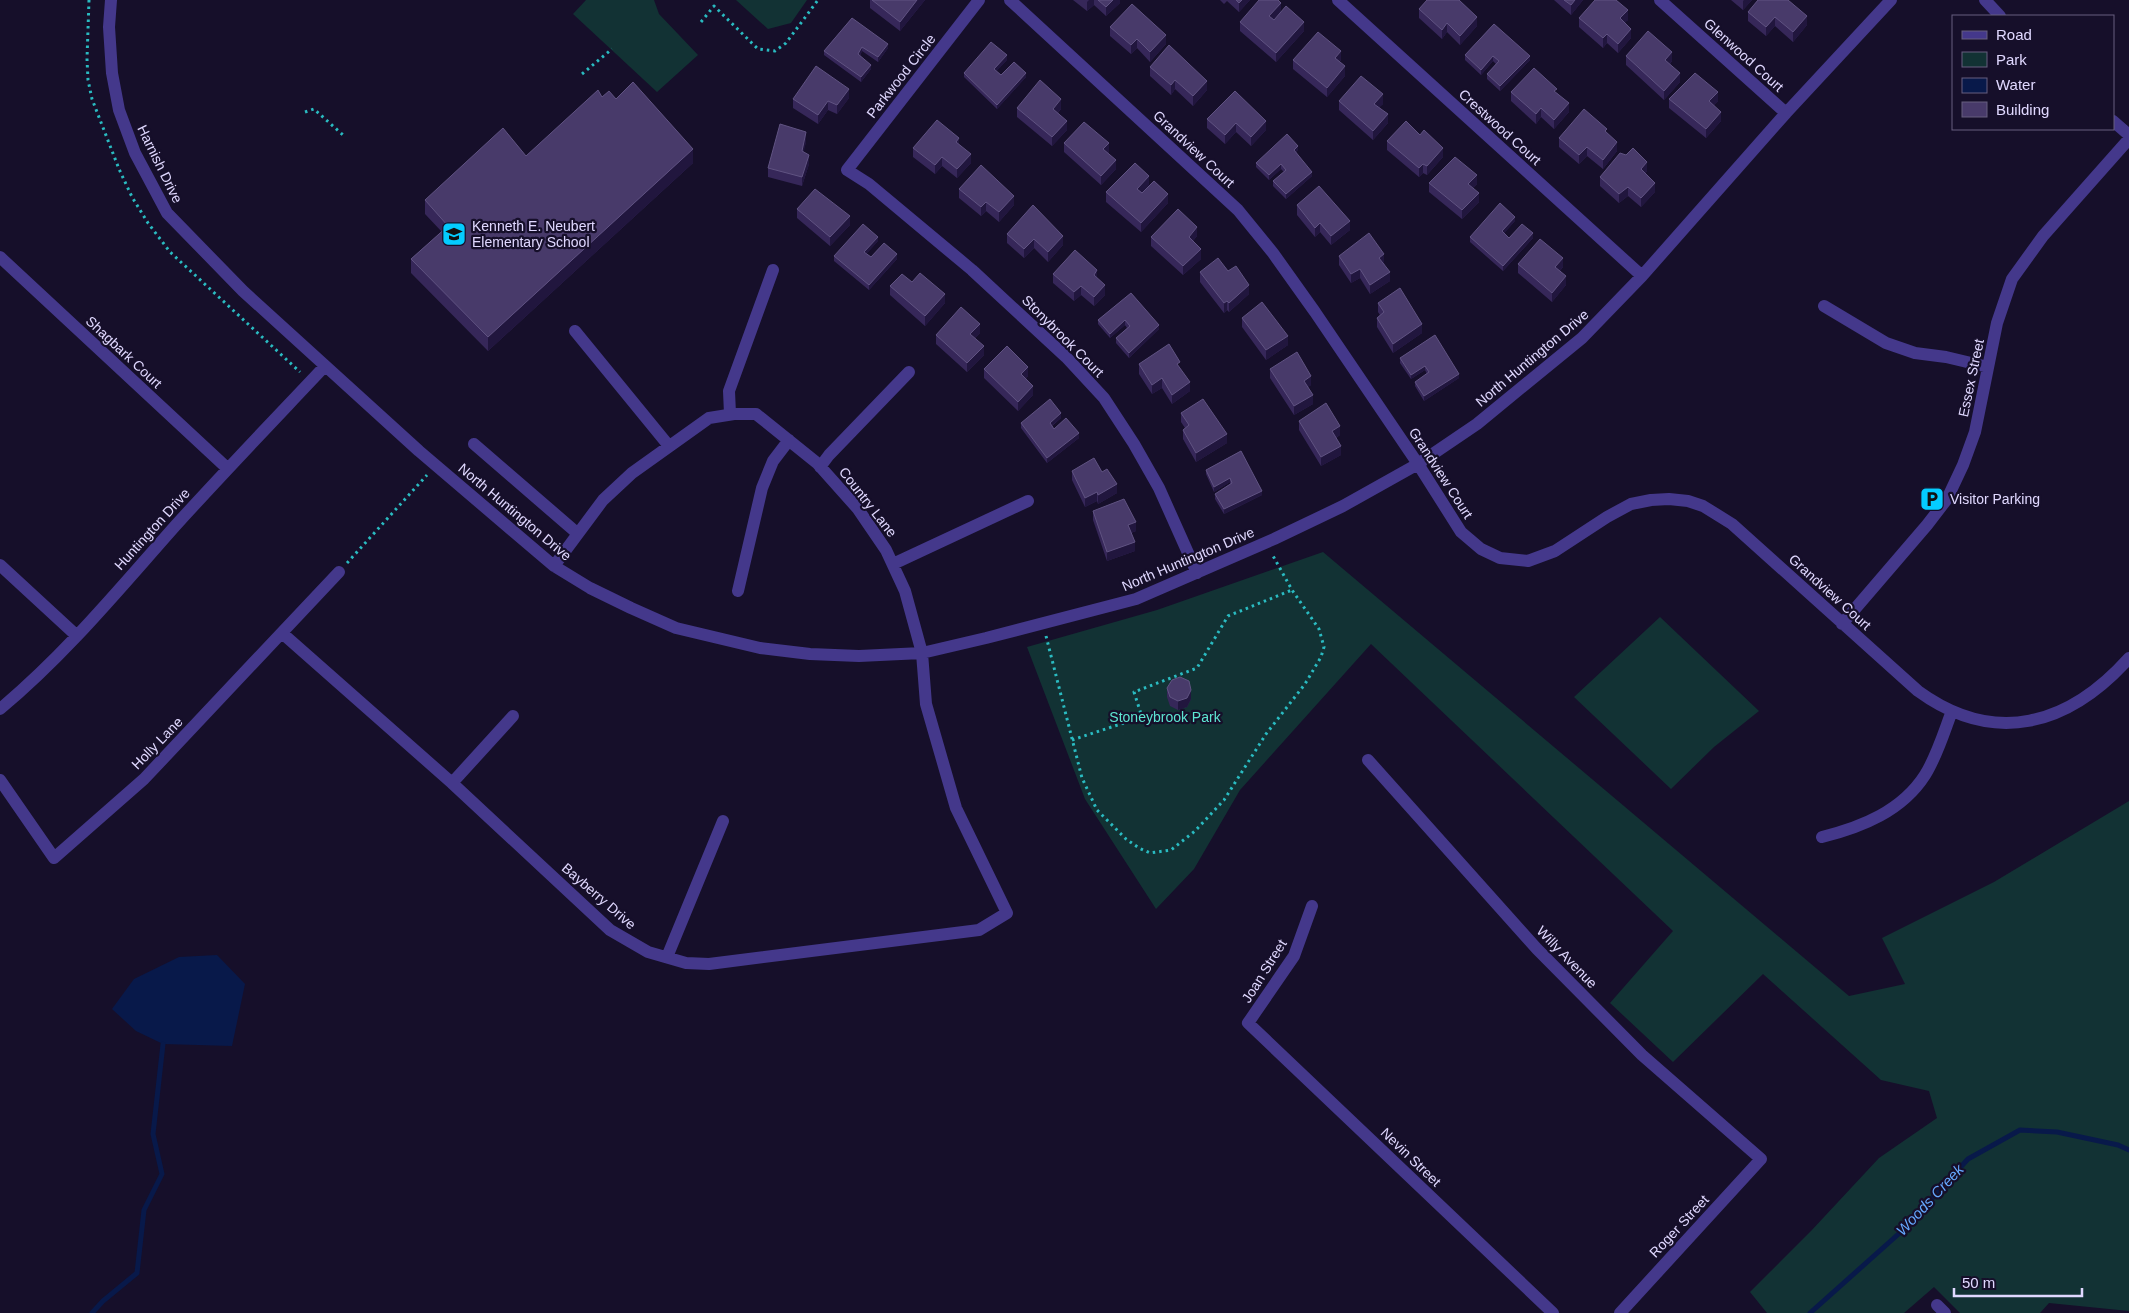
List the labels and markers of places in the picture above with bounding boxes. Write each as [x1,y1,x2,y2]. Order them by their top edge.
place label: Kenneth E. Neubert Elementary School [472,218,595,250]
school or university icon: Kenneth E. Neubert Elementary School [441,221,467,247]
parking icon: Visitor Parking [1919,486,1945,512]
place label: Visitor Parking [1950,491,2040,507]

